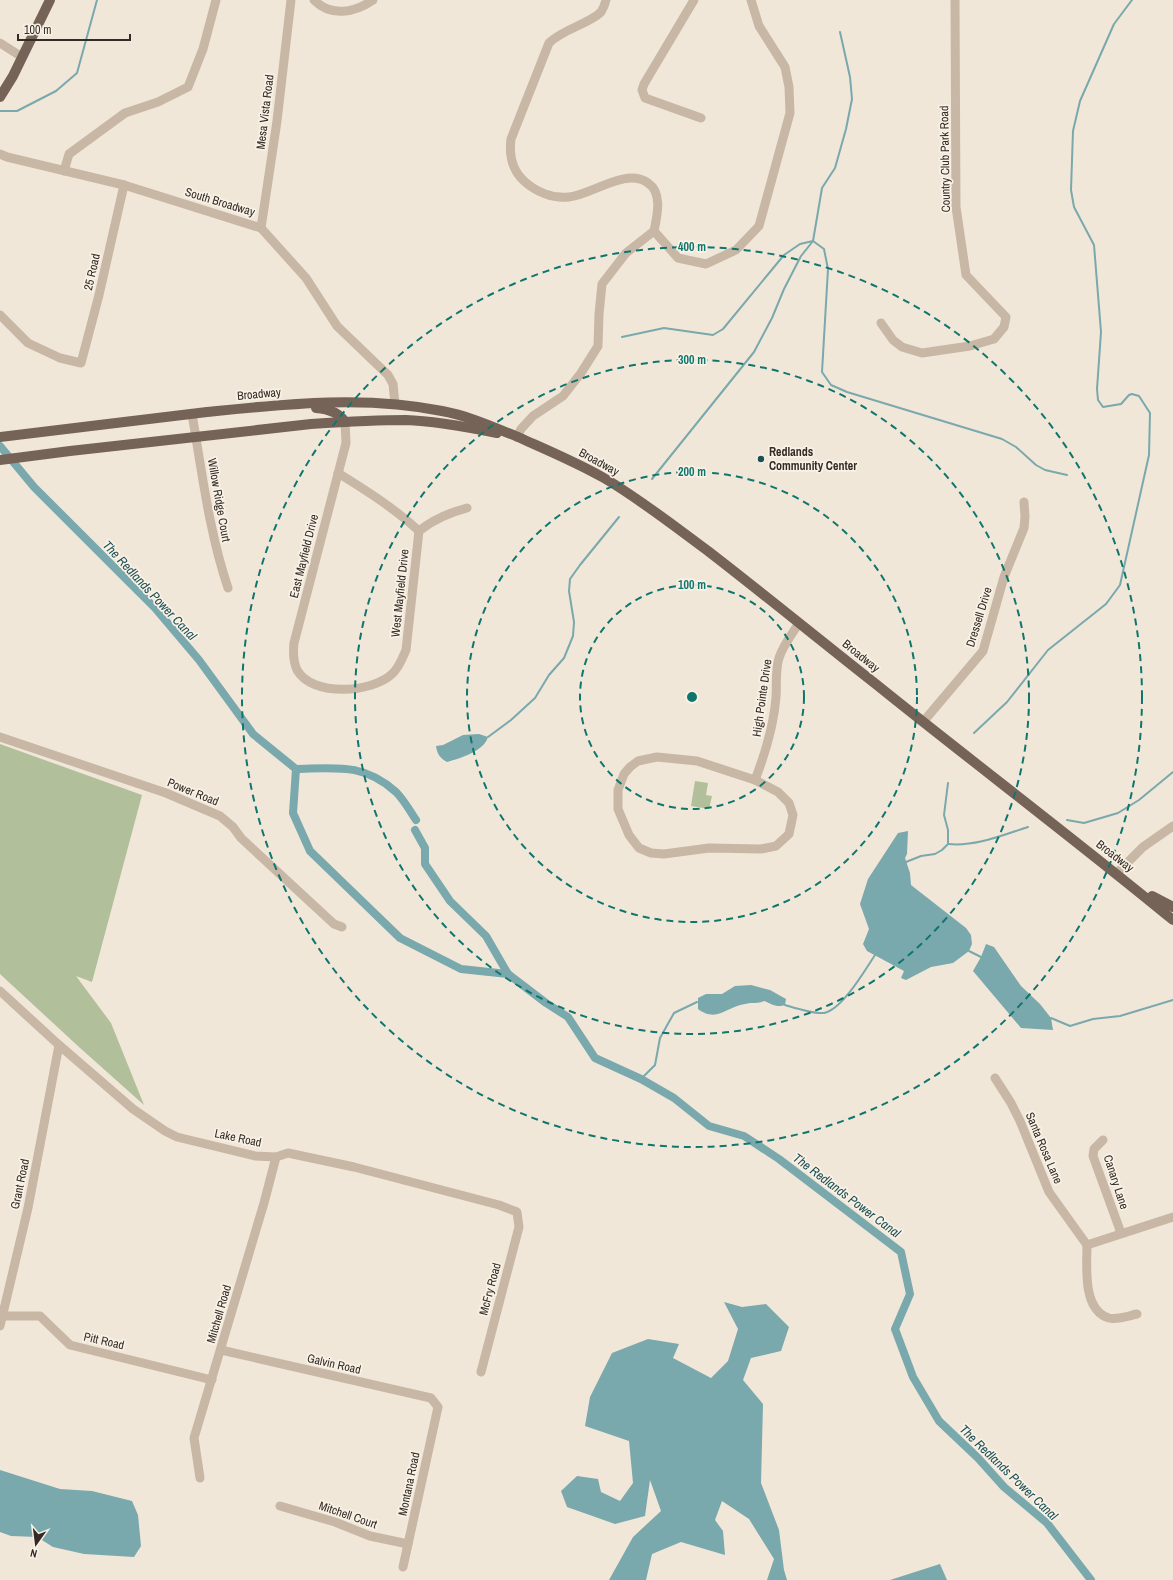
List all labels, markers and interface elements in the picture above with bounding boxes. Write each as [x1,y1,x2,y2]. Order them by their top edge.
scale bar [18,16,130,42]
text: 100 m [24,22,51,38]
street label: Mesa Vista Road [252,74,278,150]
street label: Country Club Park Road [936,106,954,212]
street label: South Broadway [183,184,257,220]
text: 400 m [678,239,706,255]
street label: 25 Road [80,252,104,292]
text: 300 m [678,352,706,368]
street label: Broadway [237,384,282,404]
street label: Broadway [576,444,622,480]
place label: Redlands Community Center [769,444,857,474]
marker: Redlands Community Center [756,454,766,464]
street label: Willow Ridge Court [204,457,234,543]
text: 200 m [678,464,706,480]
street label: East Mayfield Drive [286,512,322,600]
water label: The Redlands Power Canal [99,537,201,644]
street label: West Mayfield Drive [387,548,413,638]
text: 100 m [678,577,706,593]
street label: Dressell Drive [962,585,996,649]
street label: Broadway [839,636,883,676]
street label: High Pointe Drive [749,658,775,738]
centre of rings [685,690,699,704]
street label: Power Road [165,774,221,810]
street label: Broadway [1093,836,1137,876]
street label: Santa Rosa Lane [1022,1110,1066,1186]
street label: Lake Road [213,1125,263,1151]
water label: The Redlands Power Canal [790,1149,904,1242]
street label: Canary Lane [1100,1153,1132,1211]
street label: Grant Road [7,1157,33,1211]
street label: McFry Road [475,1261,505,1317]
street label: Mitchell Road [203,1283,235,1345]
street label: Pitt Road [82,1329,126,1353]
street label: Galvin Road [306,1350,362,1378]
water label: The Redlands Power Canal [956,1421,1062,1524]
street label: Montana Road [394,1451,424,1517]
street label: Mitchell Court [317,1498,380,1533]
north arrow [16,1524,56,1564]
text: N [29,1546,38,1561]

